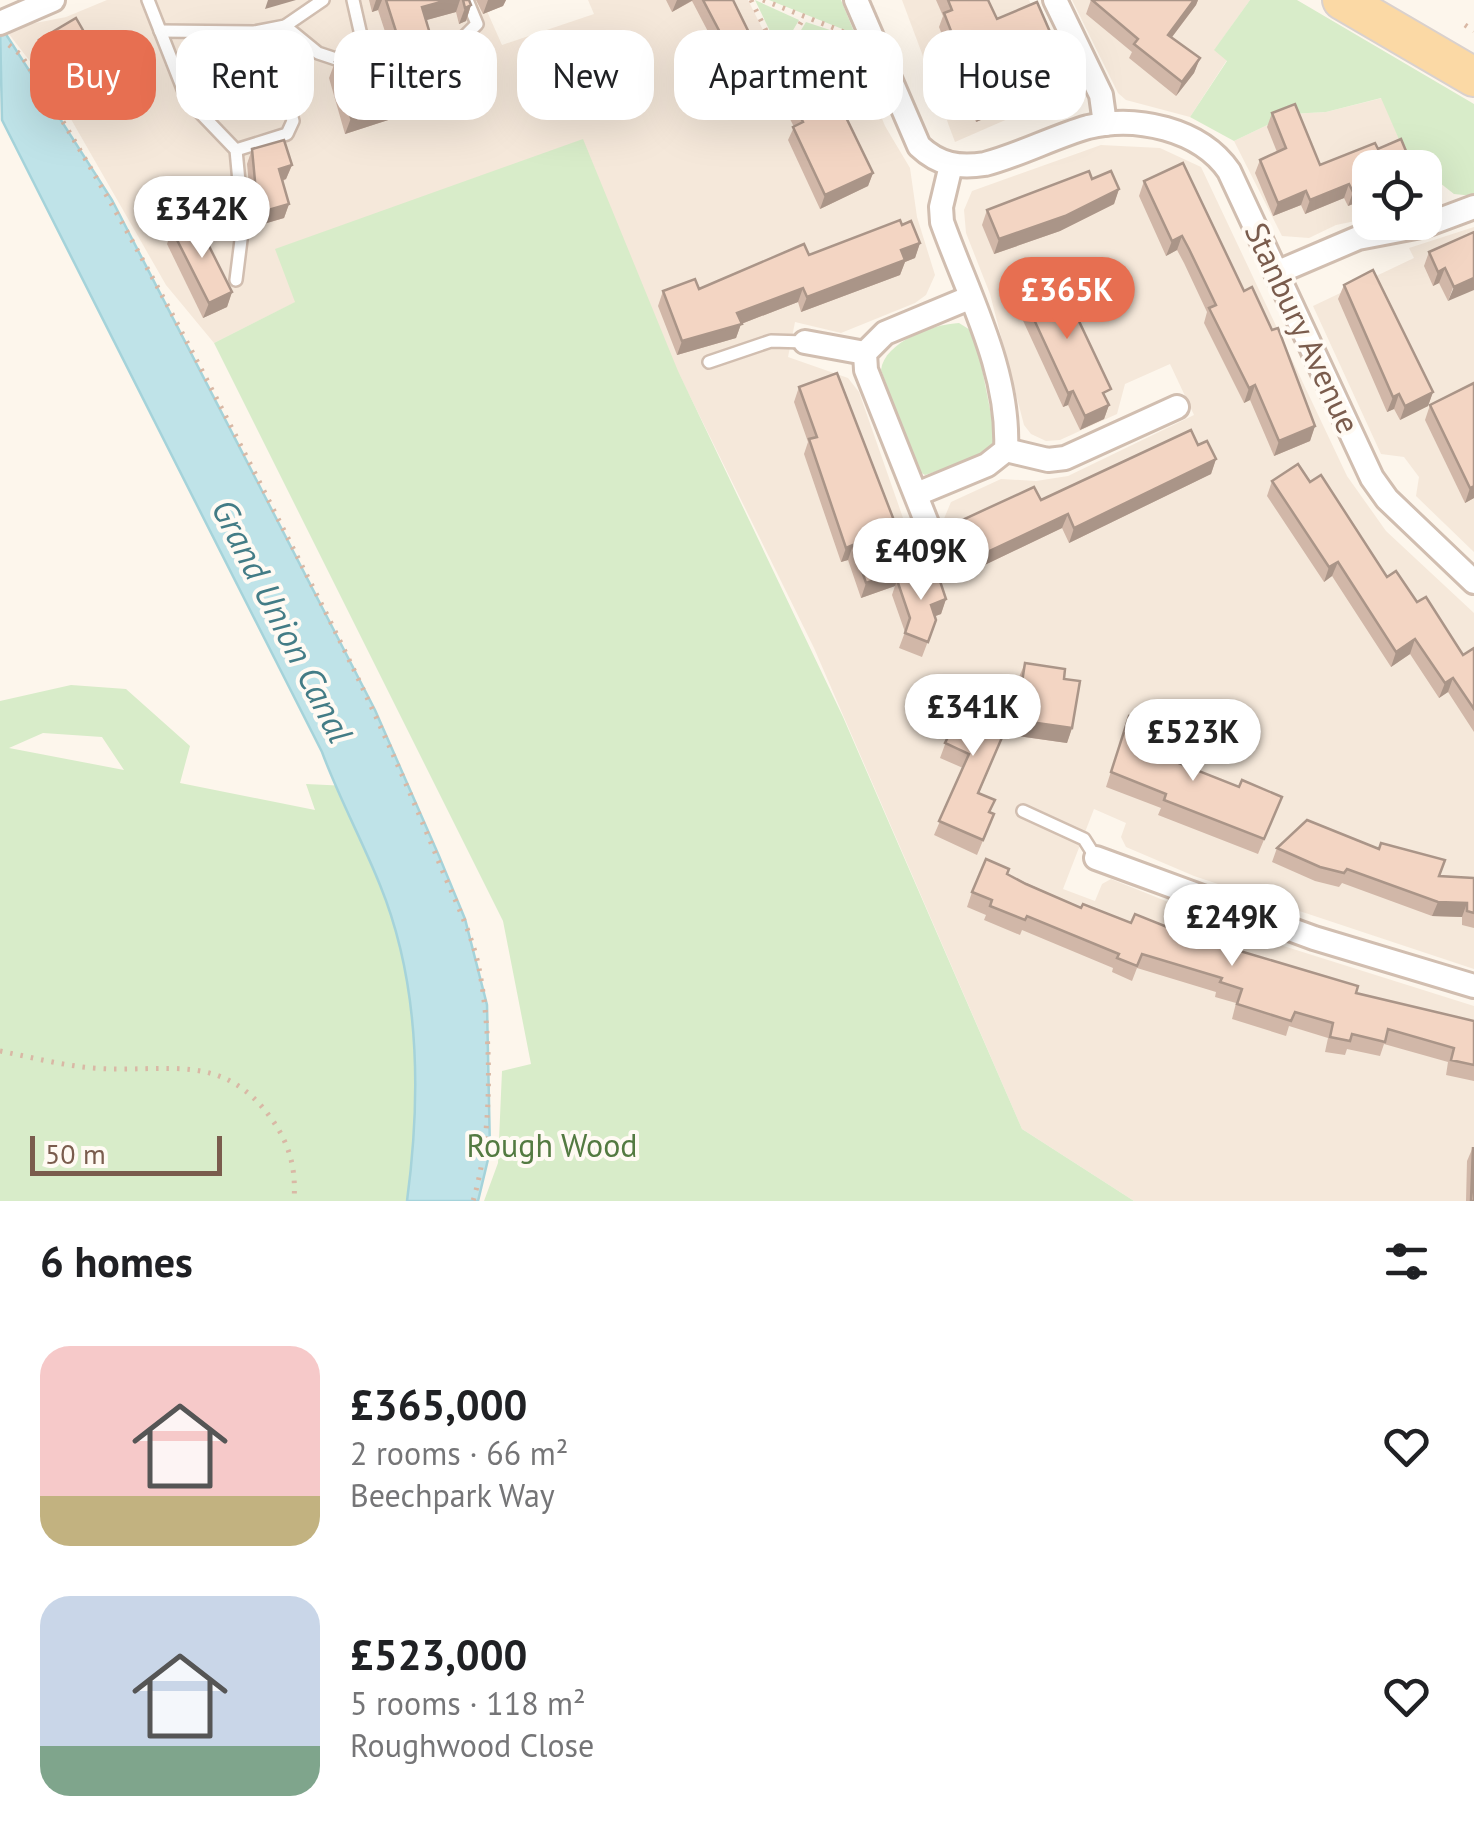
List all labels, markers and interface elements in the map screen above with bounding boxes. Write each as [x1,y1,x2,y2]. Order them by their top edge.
chip: Buy [30,30,156,120]
chip: Rent [176,30,314,120]
chip: Filters [334,30,497,120]
chip: New [517,30,654,120]
chip: Apartment [674,30,903,120]
chip: House [923,30,1086,120]
map controls [1352,150,1442,240]
button: locate [1352,150,1442,240]
pin: £342K [132,176,272,261]
text: £342K [156,187,248,229]
street label: Stanbury Avenue [1236,215,1370,440]
pin: £365K [997,257,1137,342]
text: £365K [1021,268,1113,310]
water label: Grand Union Canal [202,491,364,750]
pin: £409K [851,518,991,603]
text: £409K [875,529,967,571]
pin: £341K [903,674,1043,759]
text: £341K [927,685,1019,727]
pin: £523K [1123,699,1263,784]
text: £523K [1147,710,1239,752]
pin: £249K [1162,884,1302,969]
text: £249K [1186,895,1278,937]
park label: Rough Wood [466,1124,638,1166]
scale bar [30,1131,222,1176]
text: 50 m [45,1135,106,1172]
text: 6 homes [40,1234,193,1289]
icon: filters [1379,1234,1434,1289]
text: £365,000 [350,1377,527,1432]
icon: home [120,1386,240,1506]
icon: heart [1379,1419,1434,1474]
text: 2 rooms · 66 m² [350,1432,568,1474]
text: Beechpark Way [350,1474,555,1516]
text: £523,000 [350,1627,527,1682]
icon: home [120,1636,240,1756]
icon: heart [1379,1669,1434,1724]
text: 5 rooms · 118 m² [350,1682,586,1724]
text: Roughwood Close [350,1724,594,1766]

